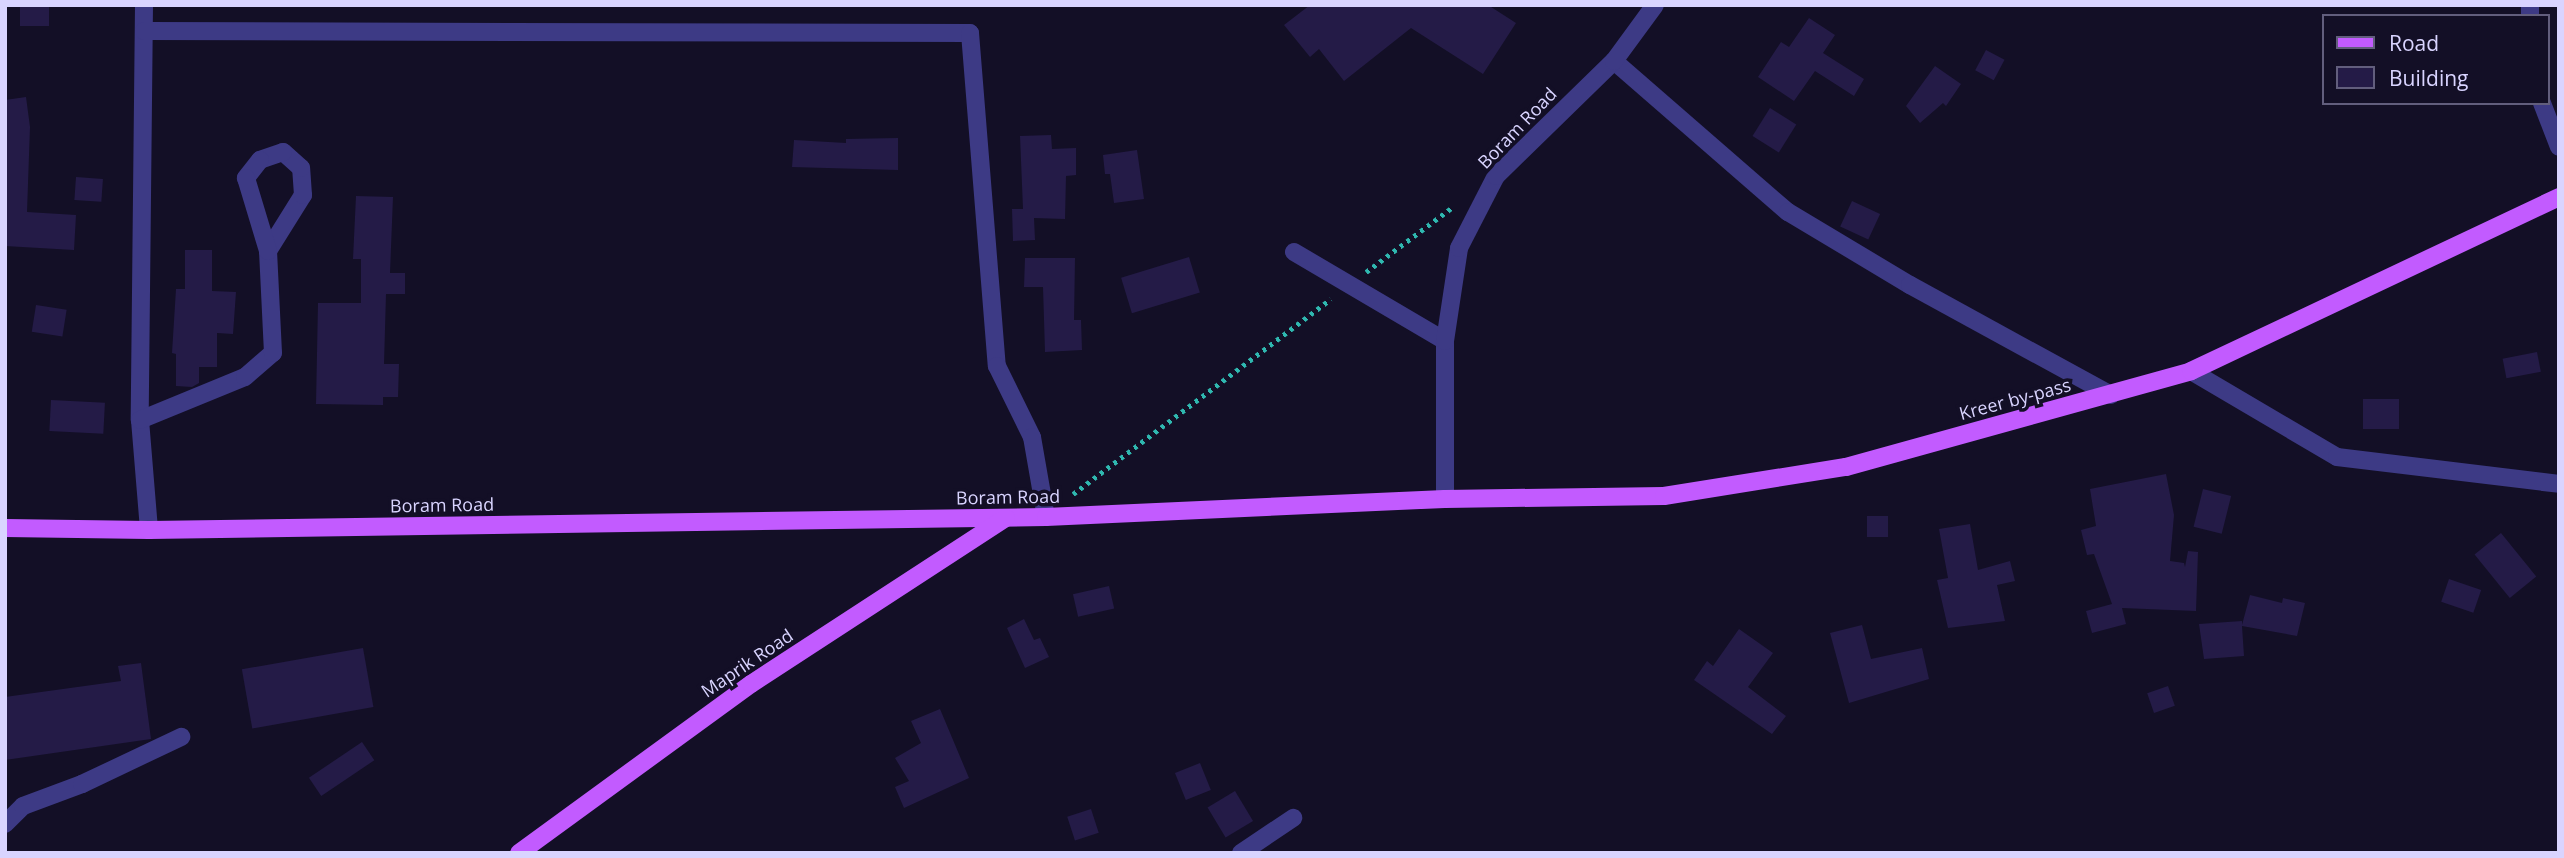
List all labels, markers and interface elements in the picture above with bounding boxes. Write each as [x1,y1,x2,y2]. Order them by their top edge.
legend [2322,14,2550,105]
text: Road [2389,29,2439,57]
text: Building [2389,64,2468,92]
street label: Boram Road [1473,83,1561,173]
street label: Kreer by-pass [1957,374,2073,424]
street label: Boram Road [956,485,1060,509]
street label: Boram Road [390,493,494,517]
street label: Maprik Road [697,624,797,702]

